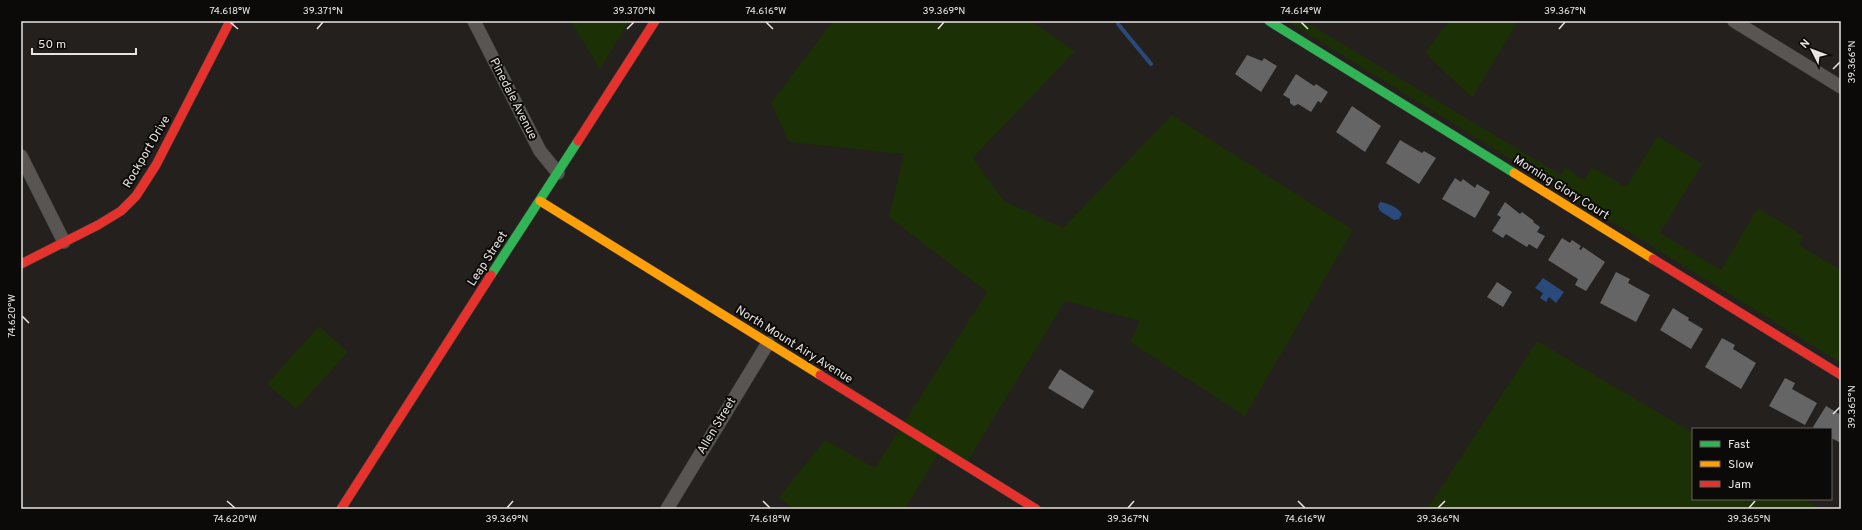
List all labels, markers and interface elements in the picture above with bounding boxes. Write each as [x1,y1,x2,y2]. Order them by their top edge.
text: 74.618°W [210,5,250,18]
text: 39.371°N [303,5,343,18]
text: 39.370°N [613,5,655,18]
text: 74.616°W [746,5,786,18]
text: 39.369°N [923,5,965,18]
text: 74.614°W [1281,5,1321,18]
text: 39.367°N [1544,5,1586,18]
scale bar [32,30,136,56]
north arrow [1792,30,1832,70]
text: N [1797,36,1813,52]
text: 50 m [38,37,66,53]
text: 39.366°N [1846,40,1859,84]
street label: Pinedale Avenue [486,56,540,142]
street label: Rockport Drive [120,113,174,191]
street label: Morning Glory Court [1510,152,1612,224]
street label: Leap Street [464,229,512,289]
text: 74.620°W [6,294,19,338]
street label: North Mount Airy Avenue [732,302,856,388]
text: 39.365°N [1846,385,1859,429]
street label: Allen Street [694,395,740,457]
legend [1692,428,1832,500]
text: Fast [1728,437,1750,453]
text: Slow [1728,457,1754,473]
text: Jam [1728,477,1751,493]
text: 74.620°W [213,513,257,526]
text: 39.369°N [486,513,528,526]
text: 74.618°W [750,513,790,526]
text: 39.367°N [1107,513,1149,526]
text: 74.616°W [1285,513,1325,526]
text: 39.366°N [1416,513,1460,526]
text: 39.365°N [1727,513,1771,526]

